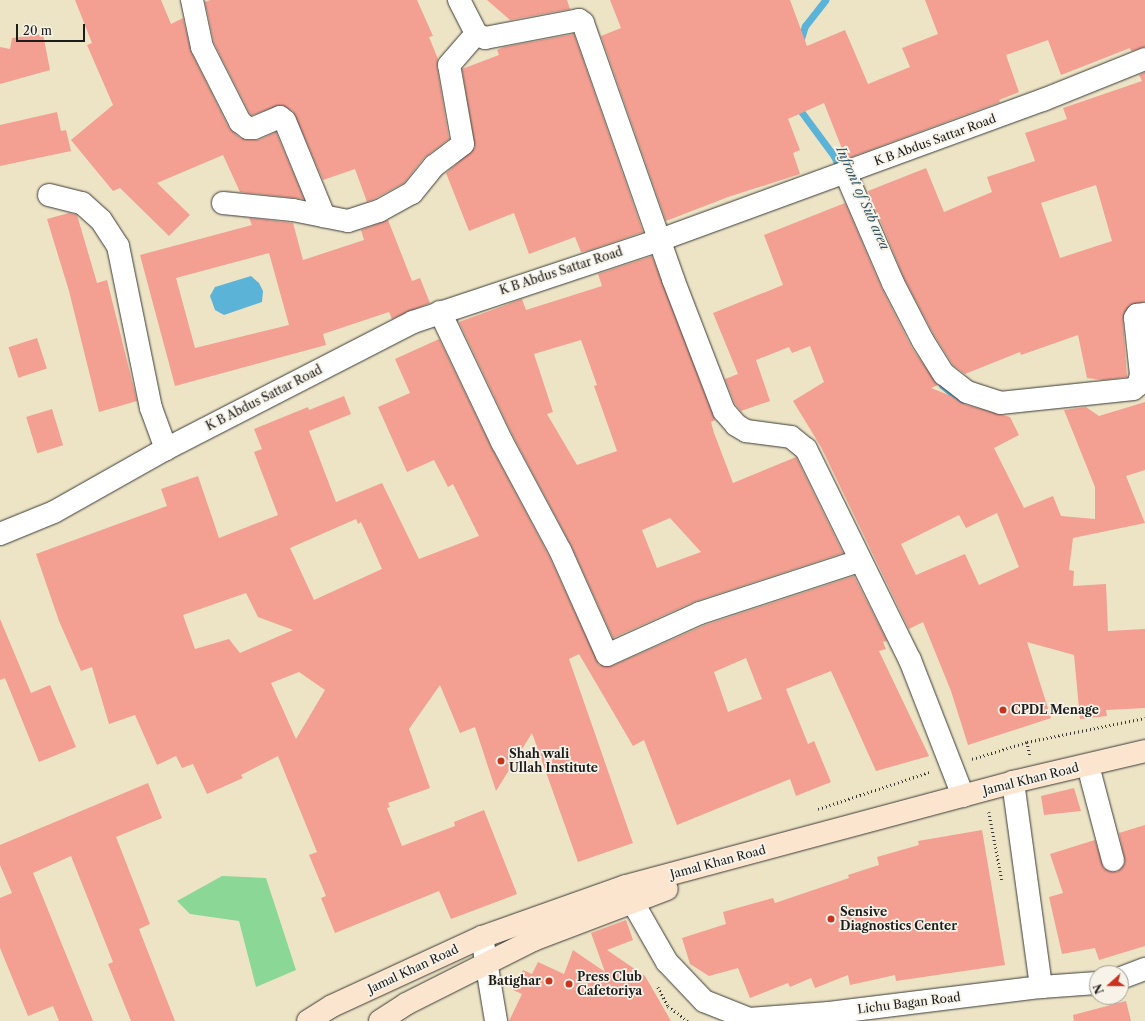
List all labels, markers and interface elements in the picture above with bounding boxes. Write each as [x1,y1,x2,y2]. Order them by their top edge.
scale bar [18,16,87,42]
text: 20 m [23,23,52,38]
street label: K B Abdus Sattar Road [872,111,998,169]
water label: Infront of Sub area [833,144,893,252]
street label: K B Abdus Sattar Road [497,244,625,298]
street label: K B Abdus Sattar Road [203,362,325,434]
place label: CPDL Menage [1011,703,1099,717]
marker: CPDL Menage [998,705,1008,715]
place label: Shah wali Ullah Institute [509,747,598,775]
marker: Shah wali Ullah Institute [496,756,506,766]
street label: Jamal Khan Road [982,760,1080,798]
street label: Jamal Khan Road [669,842,767,882]
place label: Sensive Diagnostics Center [840,905,957,933]
marker: Sensive Diagnostics Center [825,913,837,925]
street label: Jamal Khan Road [365,942,461,996]
north arrow [1089,965,1129,1005]
place label: Press Club Cafetoriya [577,970,642,998]
place label: Batighar [488,974,541,988]
marker: Batighar [544,976,554,986]
marker: Press Club Cafetoriya [564,979,574,989]
text: N [1090,982,1107,996]
street label: Lichu Bagan Road [857,990,961,1016]

